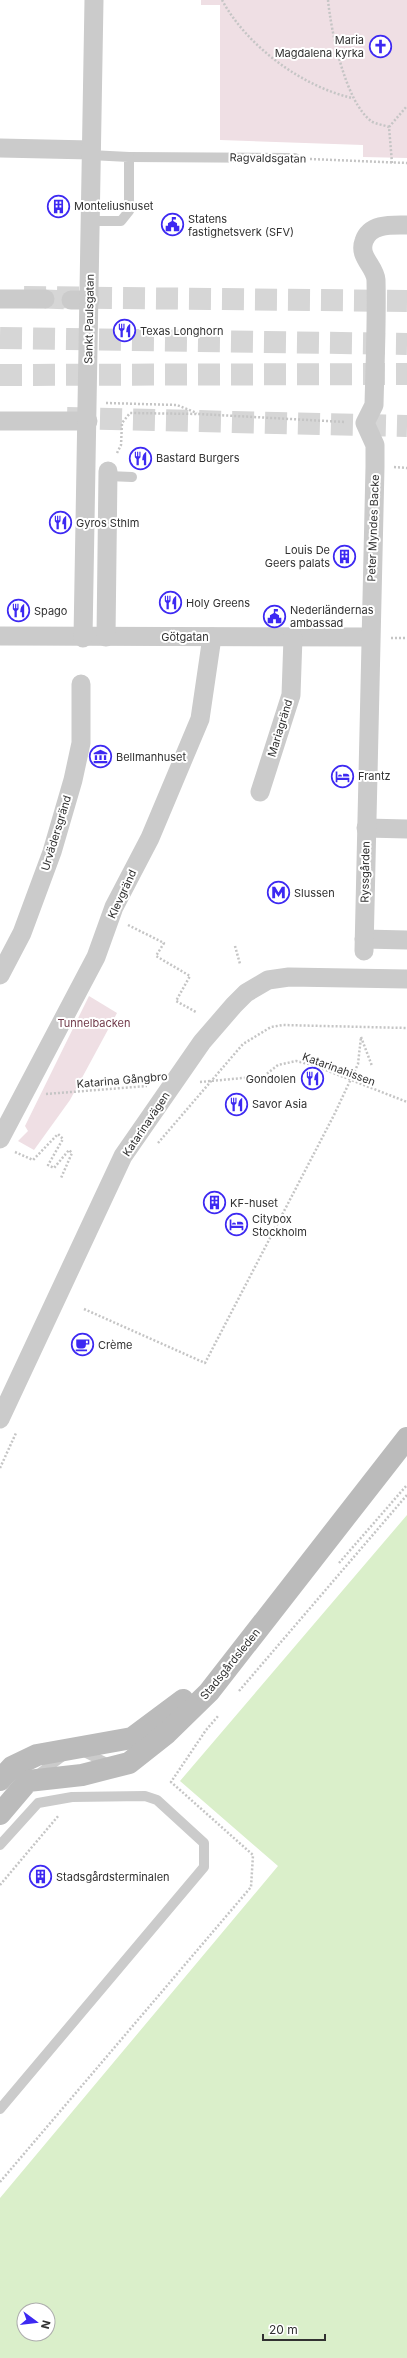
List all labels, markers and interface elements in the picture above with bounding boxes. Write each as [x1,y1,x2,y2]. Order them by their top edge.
place label: Maria Magdalena kyrka [275,33,364,60]
church icon: Maria Magdalena kyrka [367,33,393,59]
street label: Ragvaldsgatan [230,150,306,166]
building icon: Monteliushuset [45,193,71,219]
place label: Monteliushuset [74,199,154,213]
public building icon: Statens fastighetsverk (SFV) [159,212,185,238]
place label: Statens fastighetsverk (SFV) [188,212,294,239]
street label: Sankt Paulsgatan [81,274,97,364]
restaurant icon: Texas Longhorn [112,318,138,344]
place label: Texas Longhorn [140,324,223,338]
restaurant icon: Bastard Burgers [128,445,154,471]
place label: Bastard Burgers [156,451,240,465]
street label: Peter Myndes Backe [364,474,382,582]
restaurant icon: Gyros Sthlm [47,510,73,536]
place label: Gyros Sthlm [76,516,139,530]
place label: Louis De Geers palats [265,543,330,570]
building icon: Louis De Geers palats [332,543,358,569]
restaurant icon: Holy Greens [158,590,184,616]
place label: Holy Greens [186,596,250,610]
restaurant icon: Spago [6,598,32,624]
public building icon: Nederländernas ambassad [261,603,287,629]
place label: Nederländernas ambassad [290,603,374,630]
place label: Spago [34,604,68,618]
street label: Götgatan [161,630,209,644]
street label: Mariagränd [265,697,295,759]
museum icon: Bellmanhuset [88,744,114,770]
place label: Bellmanhuset [116,750,186,764]
hotel icon: Frantz [329,763,355,789]
place label: Frantz [358,769,391,783]
street label: Urvädersgränd [38,794,74,872]
street label: Ryssgården [357,841,373,903]
street label: Klevgränd [105,867,139,921]
metro station icon: Slussen [265,880,291,906]
place label: Slussen [294,886,335,900]
park label: Tunnelbacken [58,1016,130,1030]
street label: Katarinahissen [301,1049,377,1089]
restaurant icon: Gondolen [299,1066,325,1092]
street label: Katarina Gångbro [76,1069,168,1091]
place label: Gondolen [246,1072,296,1086]
street label: Katarinavägen [119,1089,173,1159]
restaurant icon: Savor Asia [223,1091,249,1117]
place label: Savor Asia [252,1097,307,1111]
building icon: KF-huset [201,1190,227,1216]
place label: KF-huset [230,1196,278,1210]
hotel icon: Citybox Stockholm [224,1212,250,1238]
place label: Citybox Stockholm [252,1212,307,1239]
cafe icon: Crème [70,1332,96,1358]
place label: Crème [98,1338,132,1352]
street label: Stadsgårdsleden [197,1626,263,1702]
building icon: Stadsgårdsterminalen [28,1864,54,1890]
place label: Stadsgårdsterminalen [56,1870,170,1884]
north arrow [16,2302,56,2342]
scale bar [263,2316,325,2342]
text: N [38,2319,54,2330]
text: 20 m [269,2322,298,2337]

